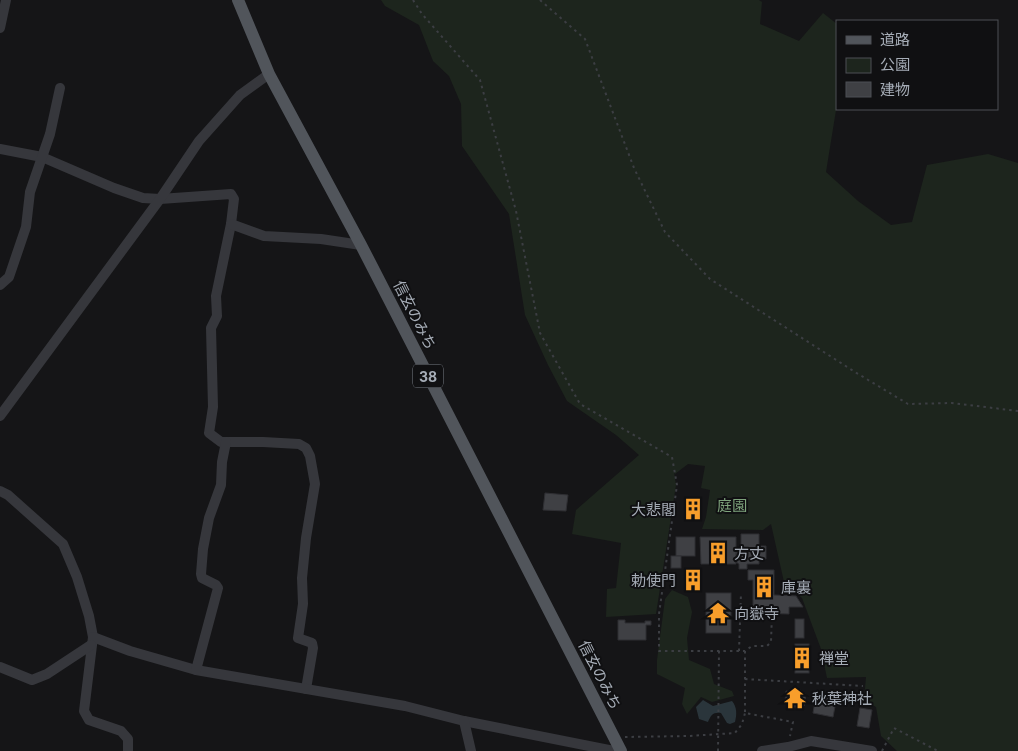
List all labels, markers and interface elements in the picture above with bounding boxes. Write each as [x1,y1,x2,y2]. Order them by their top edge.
legend [836,20,998,110]
text: 道路 [880,30,910,49]
text: 公園 [880,55,910,74]
text: 建物 [880,80,910,99]
street label: 信玄のみち [390,277,440,353]
road number: 38 [413,364,443,388]
building icon: 大悲閣 [680,496,706,522]
park label: 庭園 [717,496,747,515]
place label: 大悲閣 [631,500,676,519]
building icon: 方丈 [705,540,731,566]
place label: 方丈 [734,544,764,563]
building icon: 勅使門 [680,567,706,593]
place label: 勅使門 [631,571,676,590]
building icon: 庫裏 [751,574,777,600]
place label: 庫裏 [781,578,811,597]
temple icon: 向嶽寺 [705,600,731,626]
place label: 向嶽寺 [734,604,779,623]
street label: 信玄のみち [575,637,625,713]
building icon: 禅堂 [789,645,815,671]
place label: 禅堂 [819,649,849,668]
temple icon: 秋葉神社 [782,685,808,711]
place label: 秋葉神社 [812,689,872,708]

